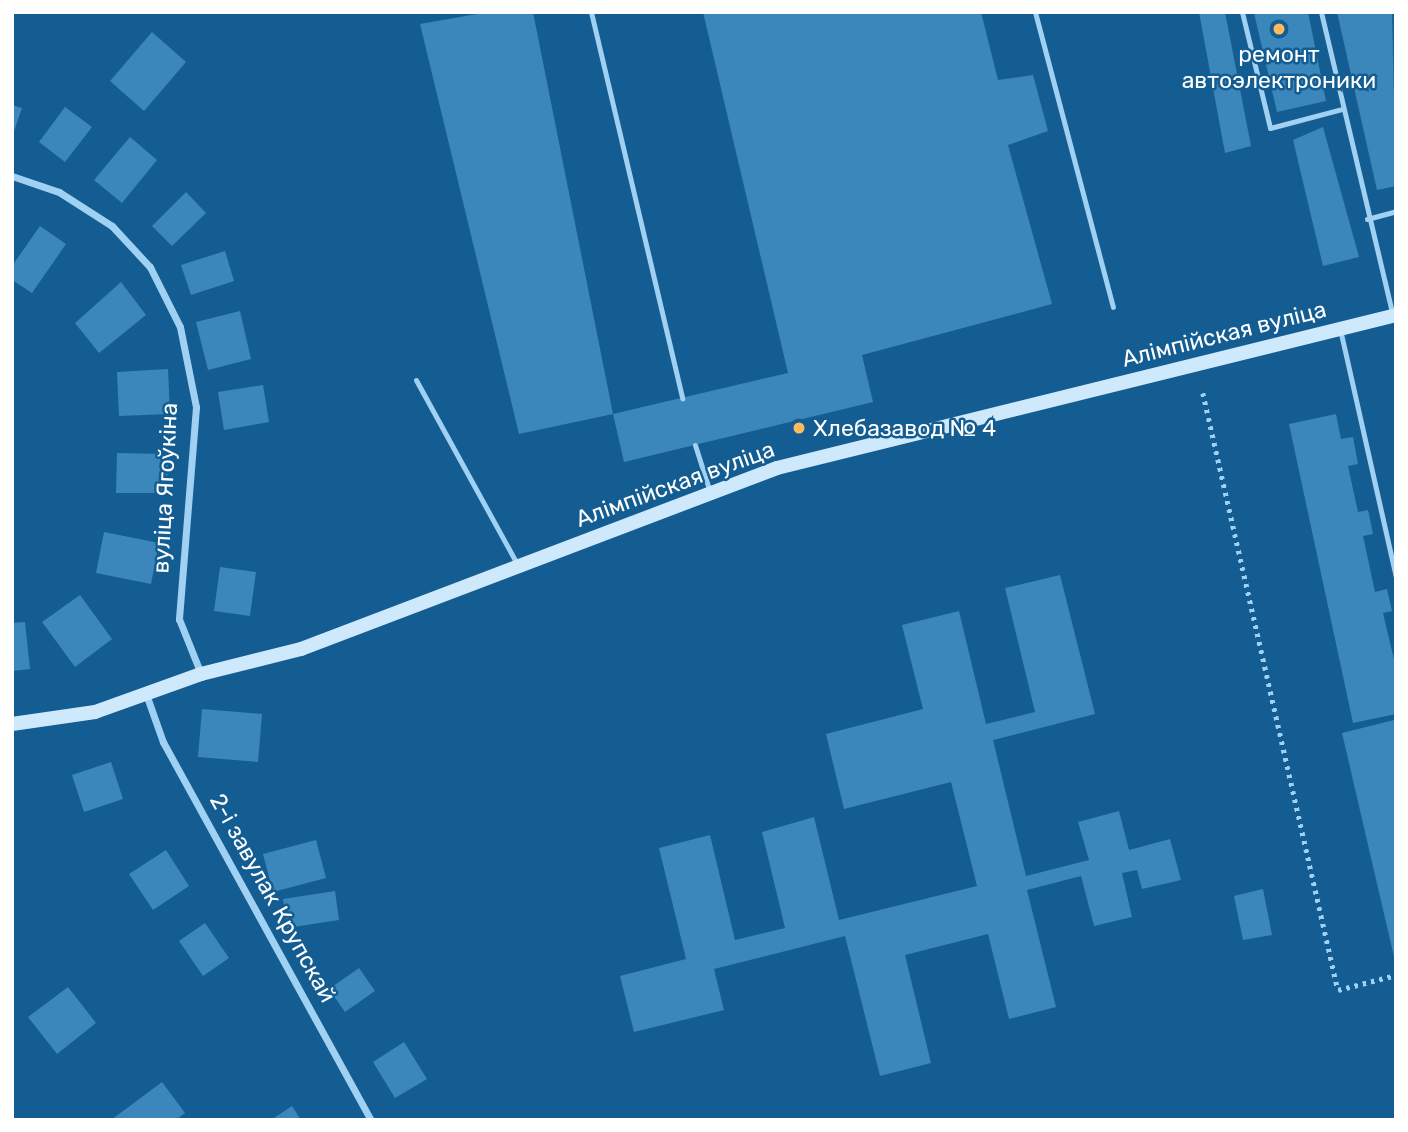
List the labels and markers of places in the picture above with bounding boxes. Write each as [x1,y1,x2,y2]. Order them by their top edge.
marker: ремонт автоэлектроники [1271,21,1287,37]
place label: ремонт автоэлектроники [1182,40,1376,94]
place label: Хлебазавод № 4 [813,414,996,442]
marker: Хлебазавод № 4 [791,420,807,436]

